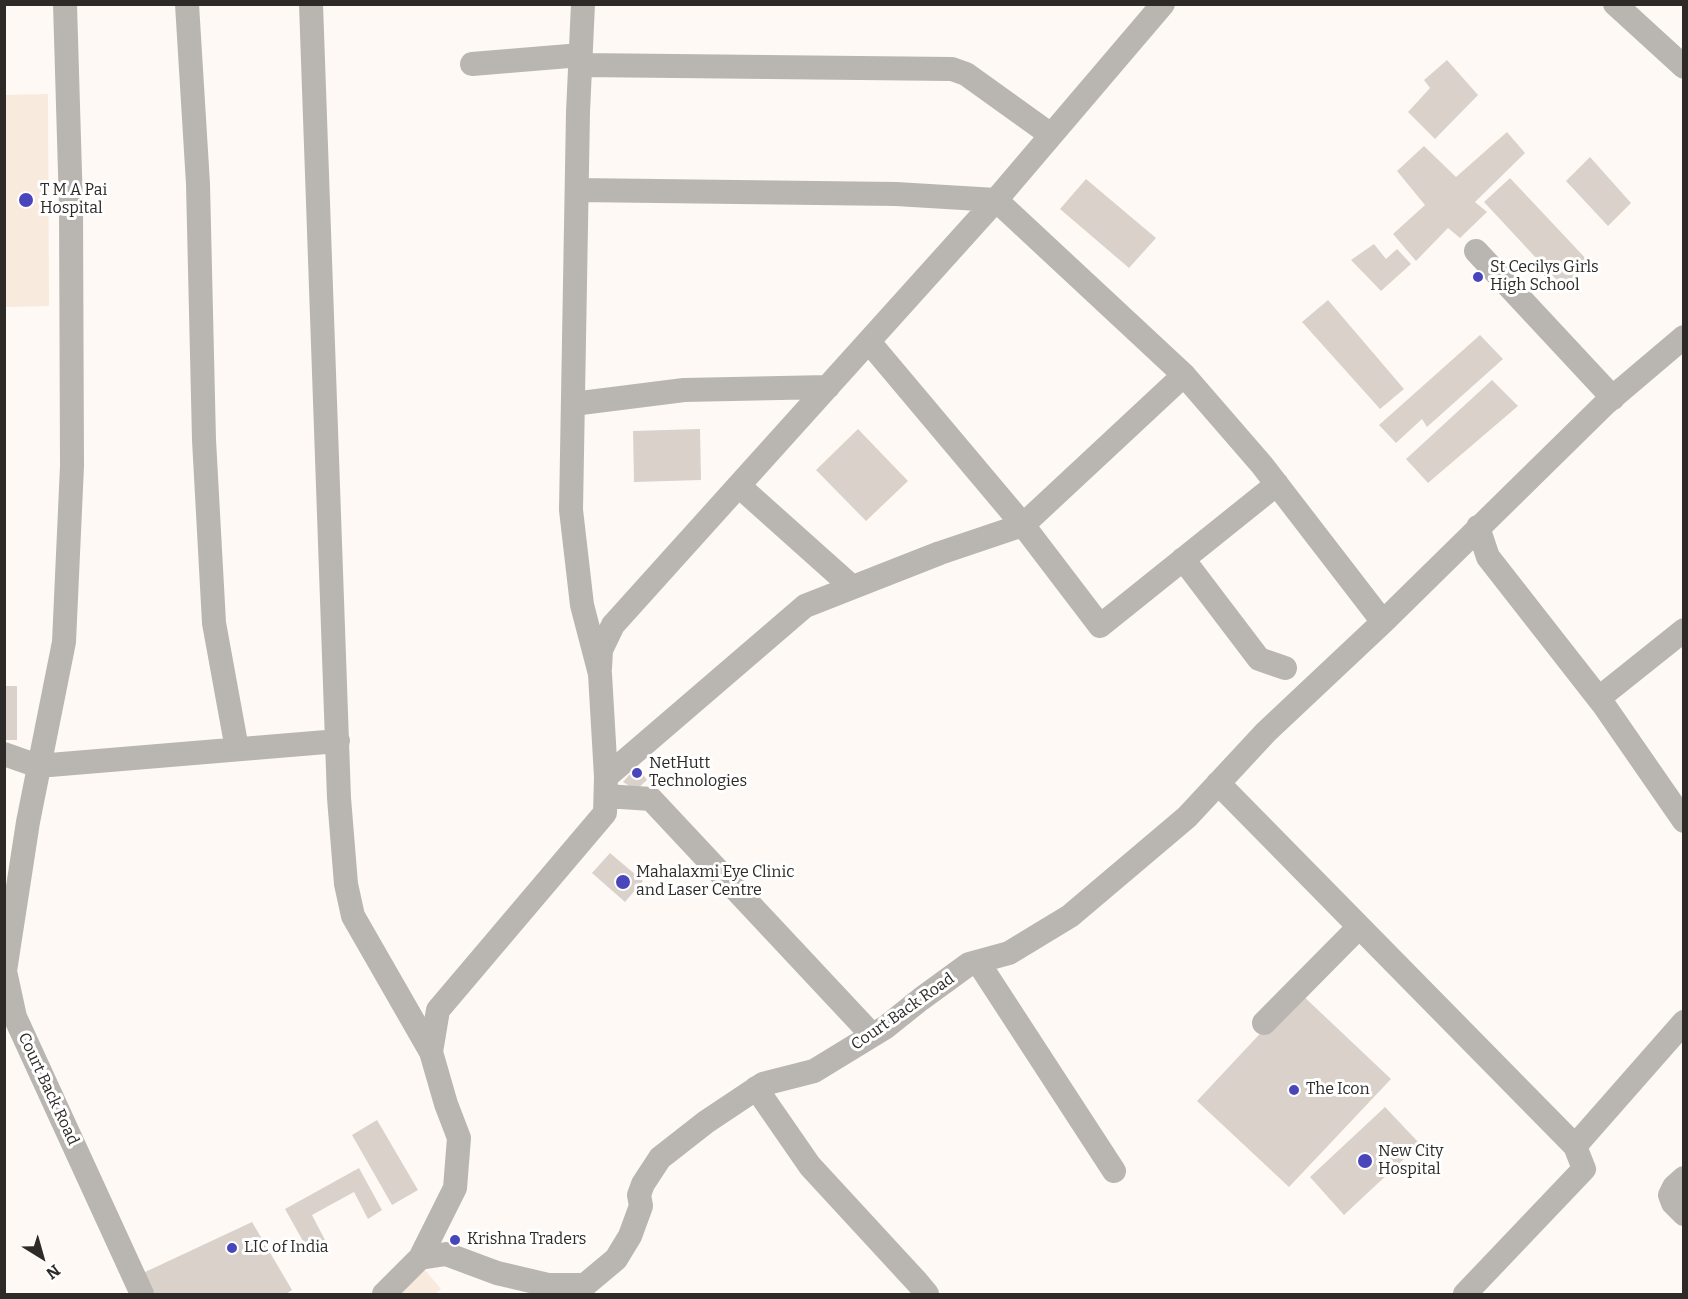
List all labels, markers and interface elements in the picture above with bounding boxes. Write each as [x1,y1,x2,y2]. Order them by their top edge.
place label: T M A Pai Hospital [40,181,107,219]
marker: T M A Pai Hospital [17,191,35,209]
place label: St Cecilys Girls High School [1490,258,1599,296]
marker: St Cecilys Girls High School [1471,270,1485,284]
place label: NetHutt Technologies [649,754,747,792]
marker: NetHutt Technologies [630,766,644,780]
place label: Mahalaxmi Eye Clinic and Laser Centre [636,863,794,901]
marker: Mahalaxmi Eye Clinic and Laser Centre [614,873,632,891]
street label: Court Back Road [848,969,958,1055]
street label: Court Back Road [14,1030,82,1148]
place label: The Icon [1306,1080,1370,1100]
marker: The Icon [1287,1083,1301,1097]
place label: New City Hospital [1378,1142,1444,1180]
marker: New City Hospital [1356,1152,1374,1170]
north arrow [12,1227,72,1287]
place label: Krishna Traders [467,1230,586,1250]
marker: Krishna Traders [448,1233,462,1247]
place label: LIC of India [244,1238,329,1258]
marker: LIC of India [225,1241,239,1255]
text: N [42,1260,64,1283]

